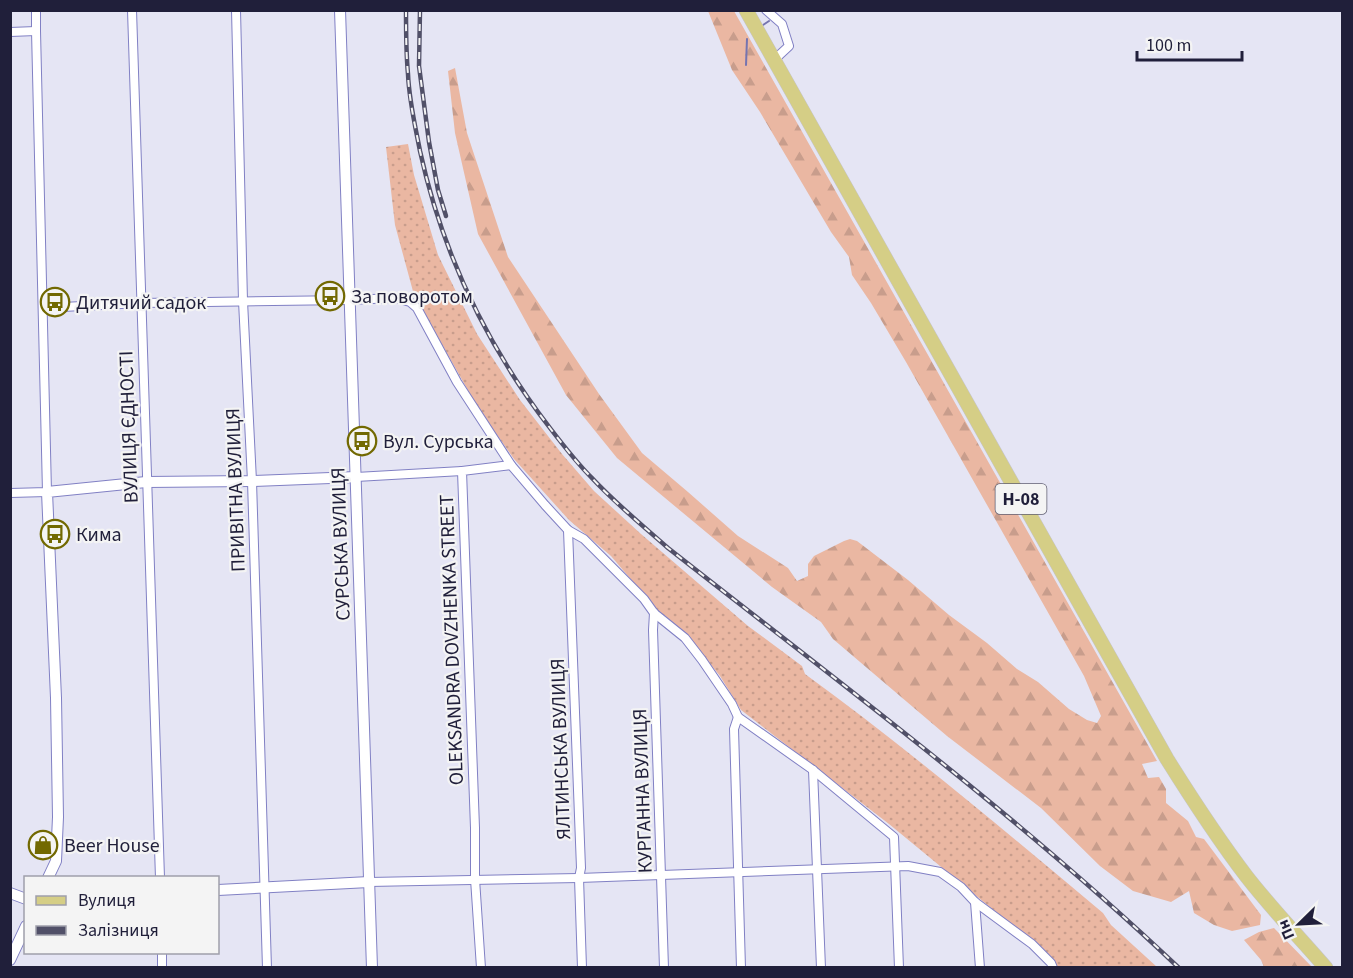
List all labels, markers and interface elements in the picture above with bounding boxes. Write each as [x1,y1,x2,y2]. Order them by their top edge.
scale bar [1137,24,1242,62]
text: 100 m [1146,33,1191,58]
bus stop icon: За поворотом [314,280,346,312]
place label: За поворотом [351,283,473,311]
bus stop icon: Дитячий садок [39,286,71,318]
place label: Дитячий садок [76,289,206,317]
street label: ВУЛИЦЯ ЄДНОСТІ [112,350,146,504]
street label: ПРИВІТНА ВУЛИЦЯ [219,408,253,572]
bus stop icon: Вул. Сурська [346,425,378,457]
place label: Вул. Сурська [383,428,494,456]
street label: СУРСЬКА ВУЛИЦЯ [324,467,358,621]
road number: Н-08 [996,484,1046,514]
street label: OLEKSANDRA DOVZHENKA STREET [433,494,471,786]
bus stop icon: Кима [39,518,71,550]
place label: Кима [76,521,122,549]
street label: ЯЛТИНСЬКА ВУЛИЦЯ [544,658,578,840]
street label: КУРГАННА ВУЛИЦЯ [626,708,660,874]
shop icon: Beer House [27,829,59,861]
place label: Beer House [64,832,160,860]
legend [24,876,219,954]
text: Вулиця [78,888,136,913]
north arrow [1269,894,1329,954]
text: Пн [1272,916,1300,943]
text: Залізниця [78,918,159,943]

